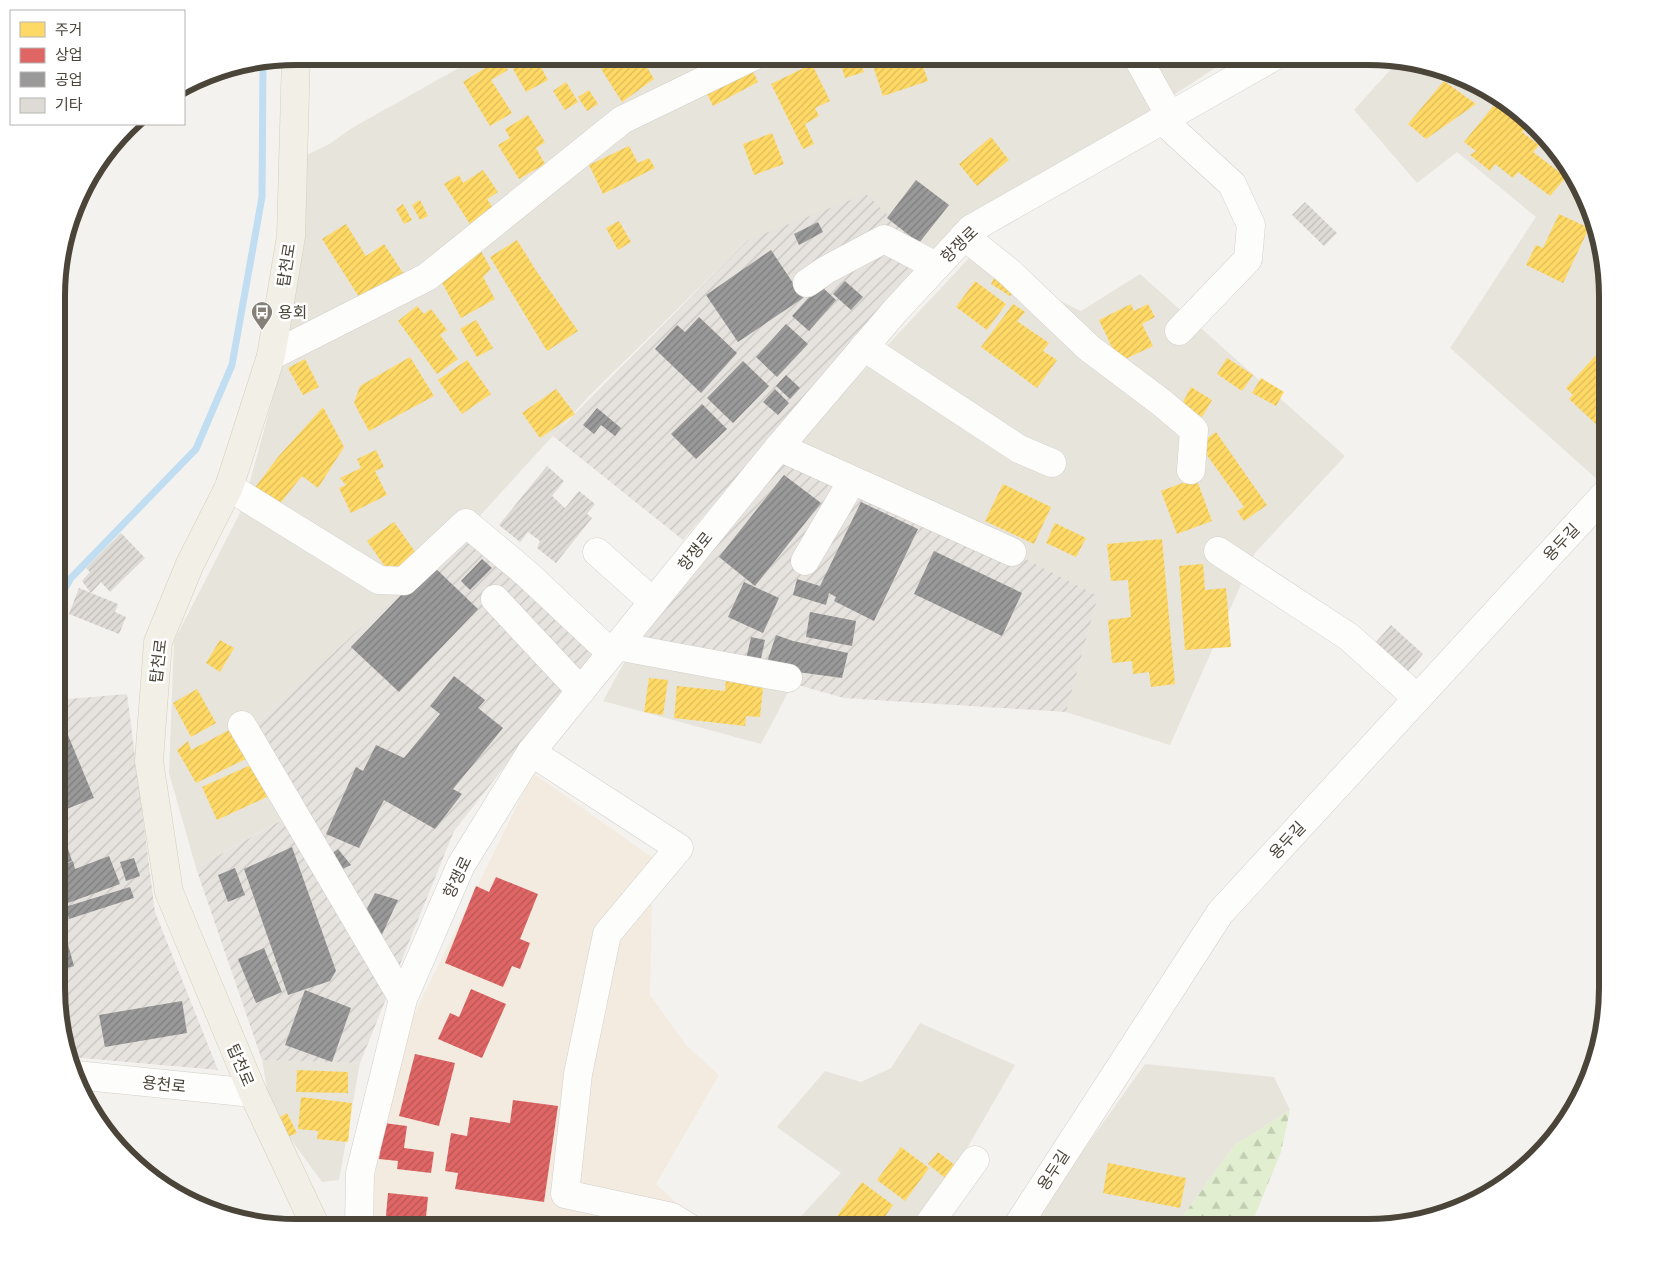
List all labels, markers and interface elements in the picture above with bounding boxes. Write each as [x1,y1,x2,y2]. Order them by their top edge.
legend [10,10,185,125]
text: 주거 [55,21,83,39]
text: 상업 [55,46,83,64]
text: 공업 [55,71,83,89]
text: 기타 [55,96,83,114]
street label: 항쟁로 [937,222,982,267]
street label: 탑천로 [274,242,299,288]
bus stop icon: 용회 [250,300,274,331]
place label: 용회 [278,303,307,322]
street label: 용두길 [1539,520,1583,565]
street label: 항쟁로 [674,528,717,574]
street label: 탑천로 [146,638,171,684]
street label: 용두길 [1265,818,1309,863]
street label: 항쟁로 [439,853,476,901]
street label: 탑천로 [223,1041,258,1089]
street label: 용천로 [141,1073,187,1096]
street label: 용두길 [1033,1147,1073,1194]

